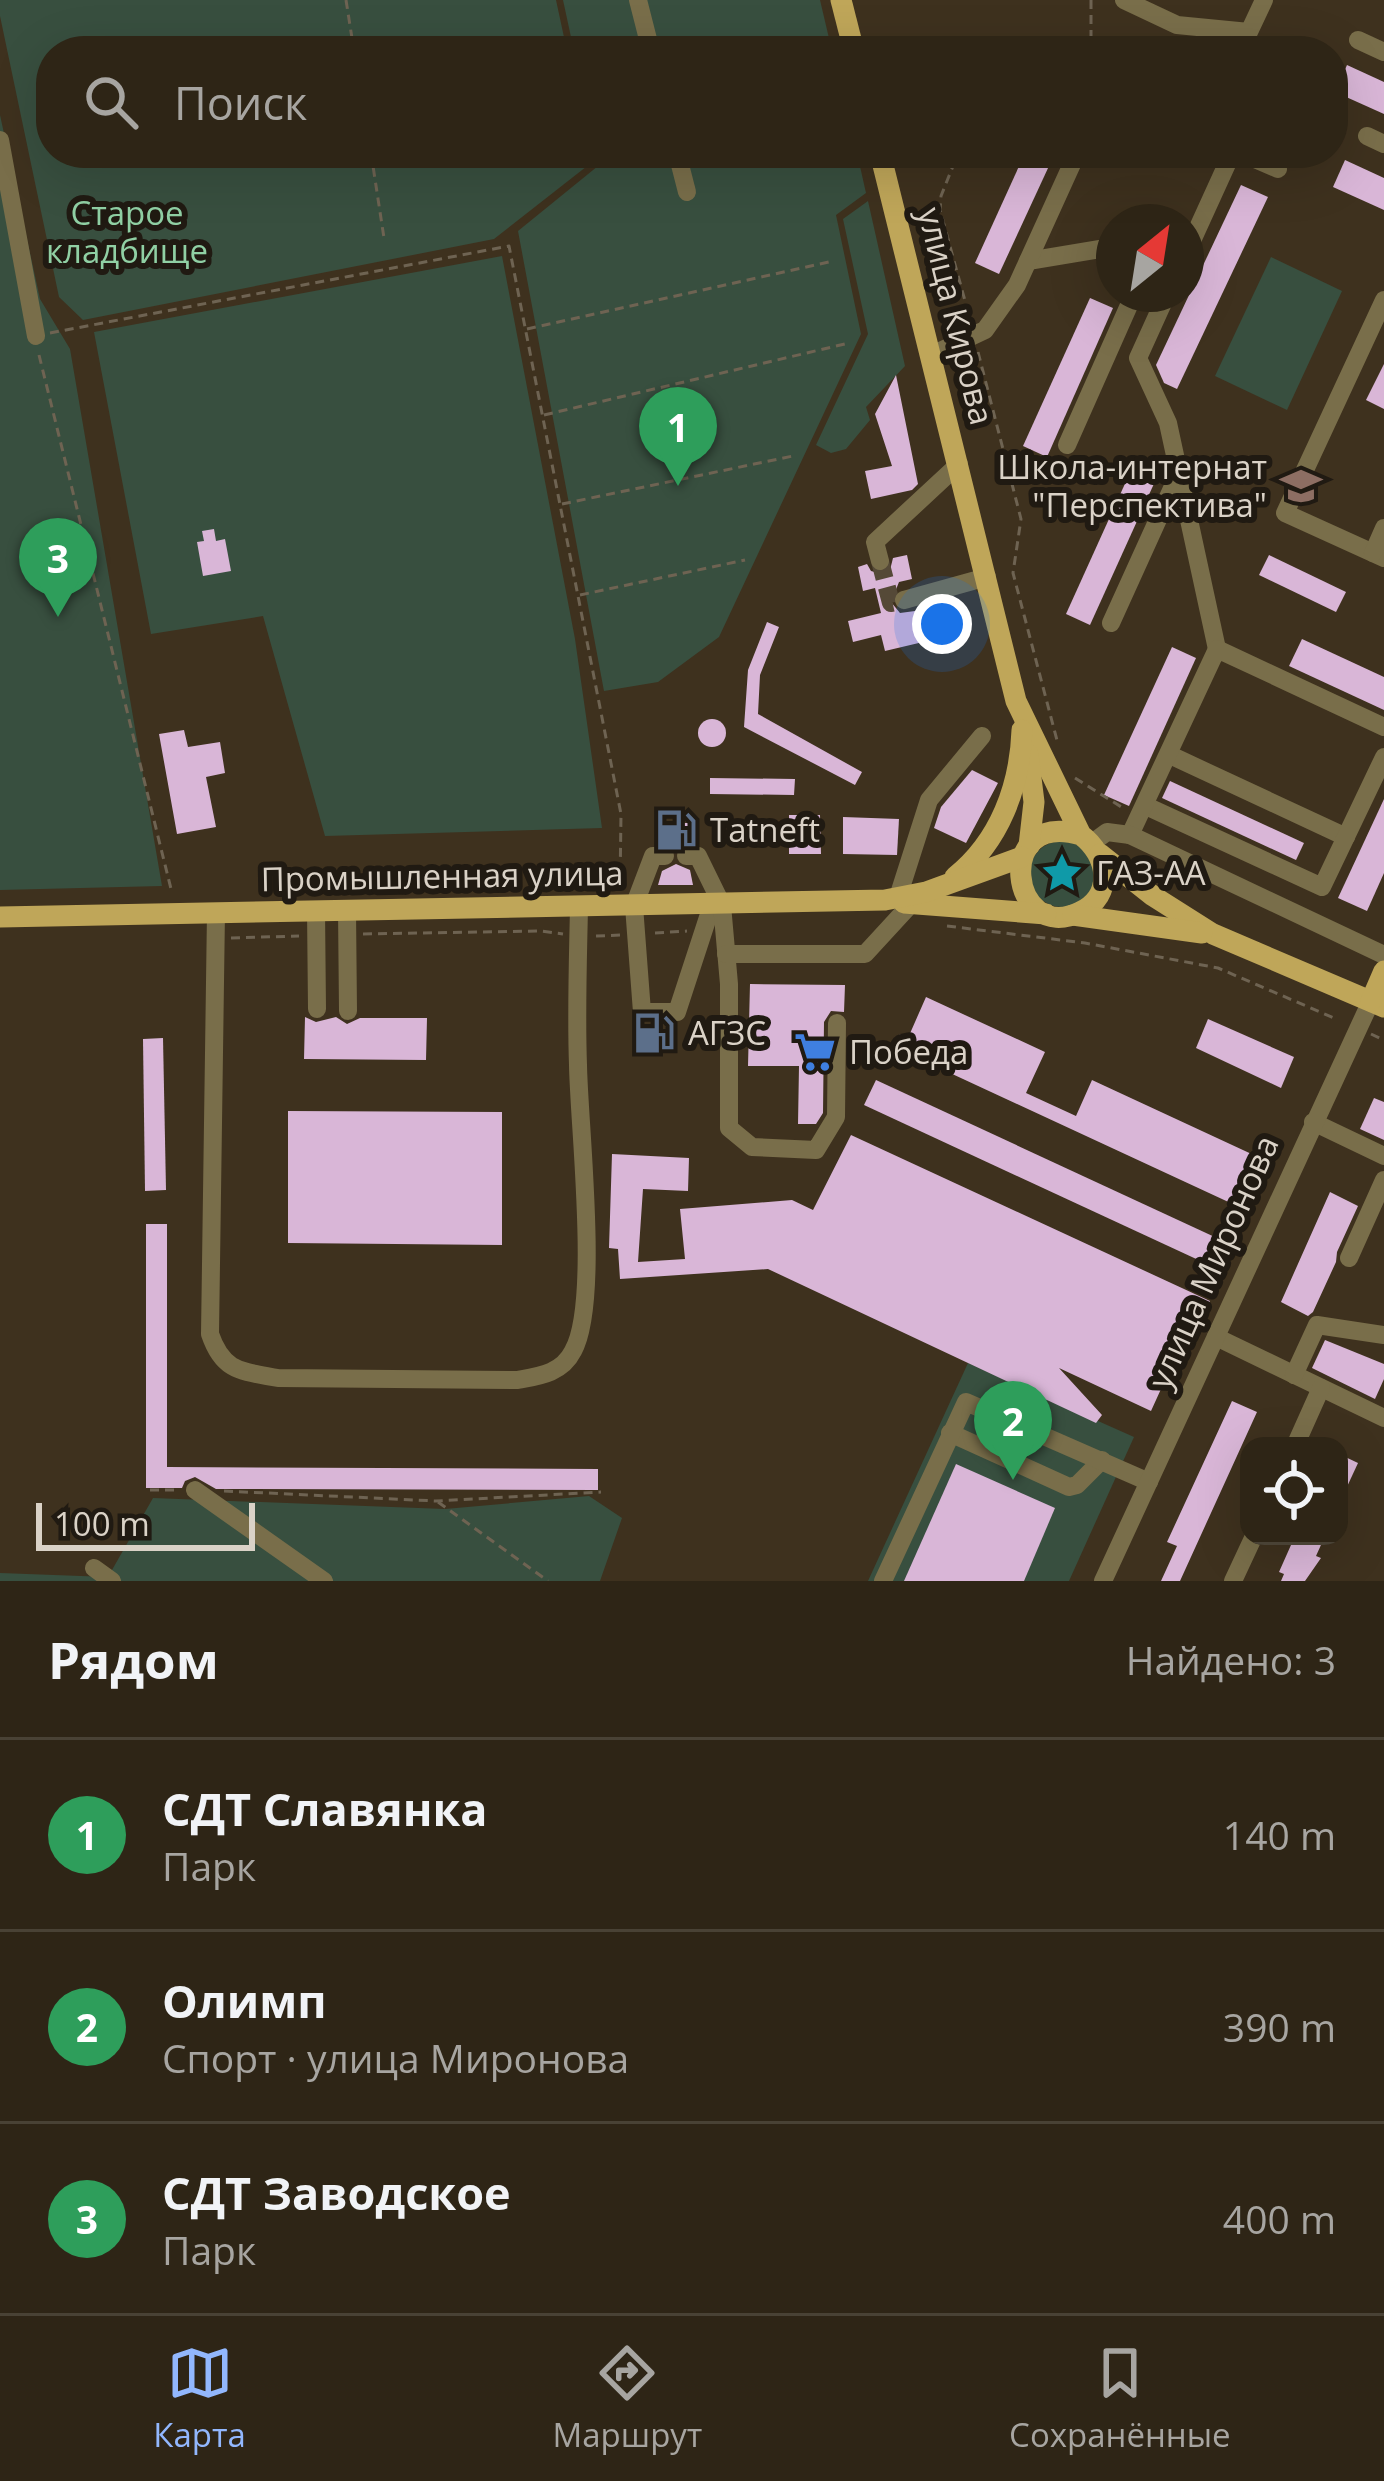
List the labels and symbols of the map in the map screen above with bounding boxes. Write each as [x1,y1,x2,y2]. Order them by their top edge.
park label: Старое кладбище [46,190,208,273]
street label: улица Кирова [908,203,1005,429]
north arrow [1096,204,1204,312]
pin: 1 [639,387,717,486]
place label: Школа-интернат "Перспектива" [997,444,1267,527]
school or university icon: Школа-интернат "Перспектива" [1278,463,1324,509]
pin: 3 [19,518,97,617]
your location [912,594,972,654]
fuel station icon: Tatneft [653,807,699,853]
place label: Tatneft [710,807,820,852]
street label: Промышленная улица [260,850,624,901]
place icon: ГАЗ-АА [1039,850,1085,896]
place label: ГАЗ-АА [1096,850,1206,895]
fuel station icon: АГЗС [631,1010,677,1056]
place label: АГЗС [688,1010,766,1055]
supermarket icon: Победа [792,1029,838,1075]
place label: Победа [849,1029,968,1074]
street label: улица Миронова [1137,1128,1289,1396]
pin: 2 [974,1381,1052,1480]
scale bar [36,1497,255,1550]

